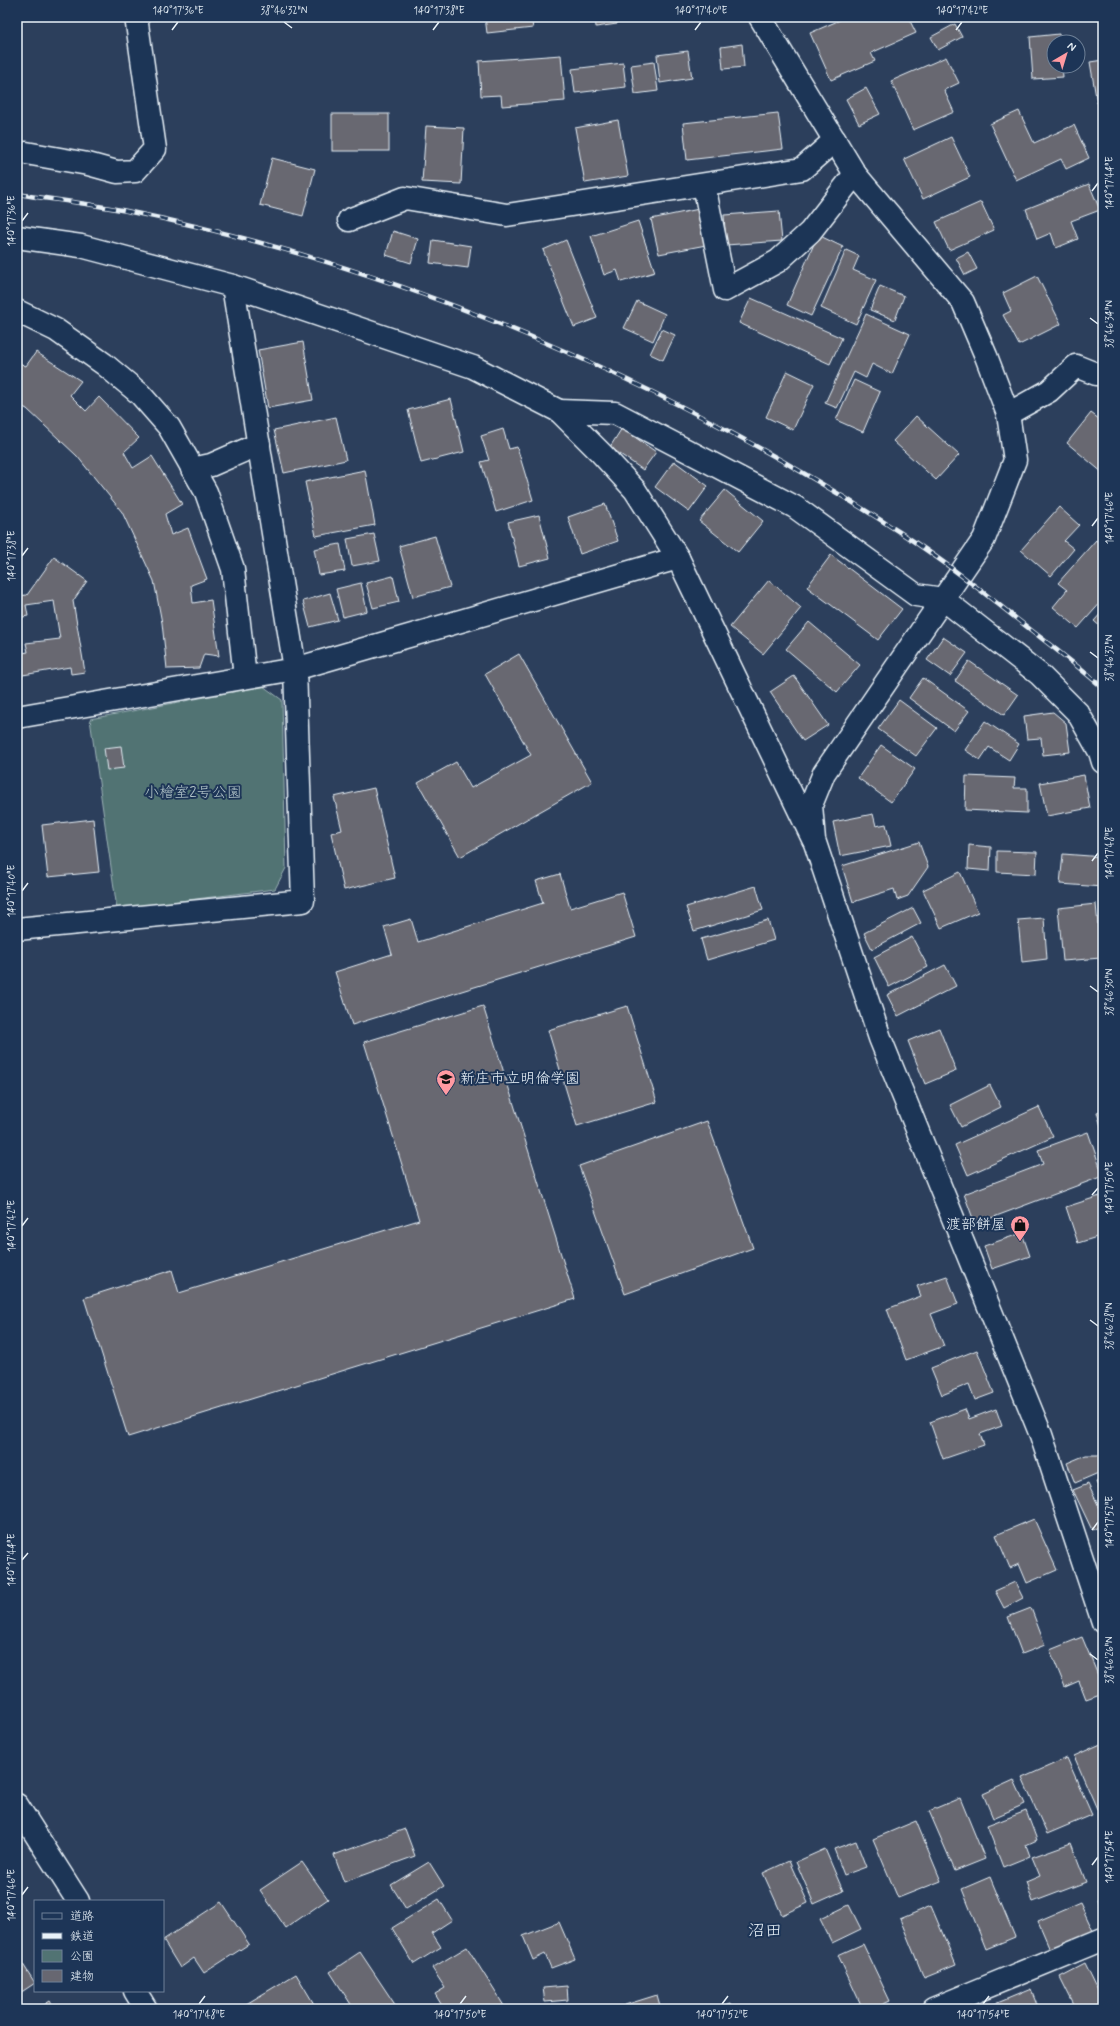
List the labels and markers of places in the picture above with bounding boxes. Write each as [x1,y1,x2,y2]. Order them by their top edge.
school or university icon: 新庄市立明倫学園 [435,1068,457,1096]
place label: 新庄市立明倫学園 [460,1069,580,1089]
shop icon: 渡部餅屋 [1009,1214,1031,1242]
place label: 渡部餅屋 [946,1215,1006,1235]

